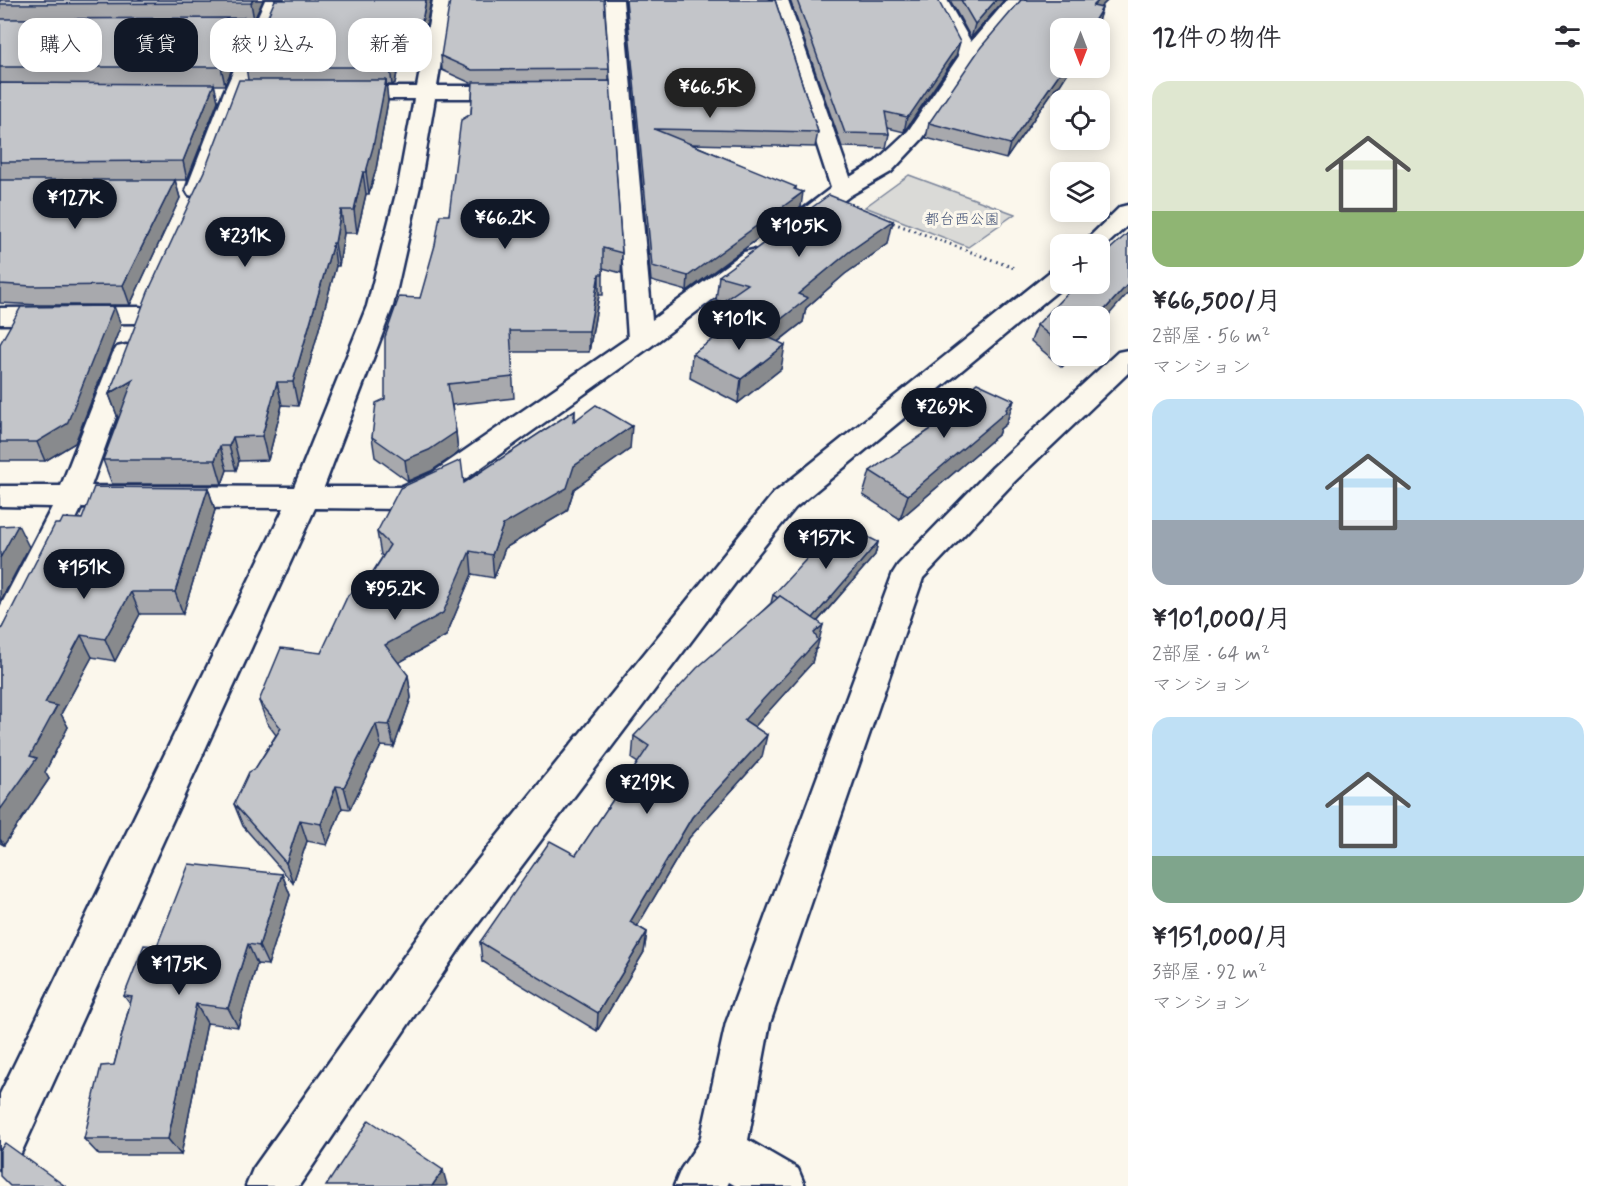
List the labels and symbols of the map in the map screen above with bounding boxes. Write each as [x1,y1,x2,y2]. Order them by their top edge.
north arrow [1050,18,1110,78]
pin: ¥66.5K [661,68,759,119]
pin: ¥127K [33,179,117,230]
pin: ¥66.2K [456,199,554,250]
pin: ¥105K [757,207,841,258]
park label: 都台西公園 [924,210,1000,230]
pin: ¥231K [203,217,287,268]
pin: ¥101K [697,300,781,351]
pin: ¥269K [902,388,986,439]
pin: ¥157K [784,519,868,570]
pin: ¥151K [42,549,126,600]
pin: ¥95.2K [346,570,444,621]
pin: ¥219K [605,764,689,815]
pin: ¥175K [137,945,221,996]

